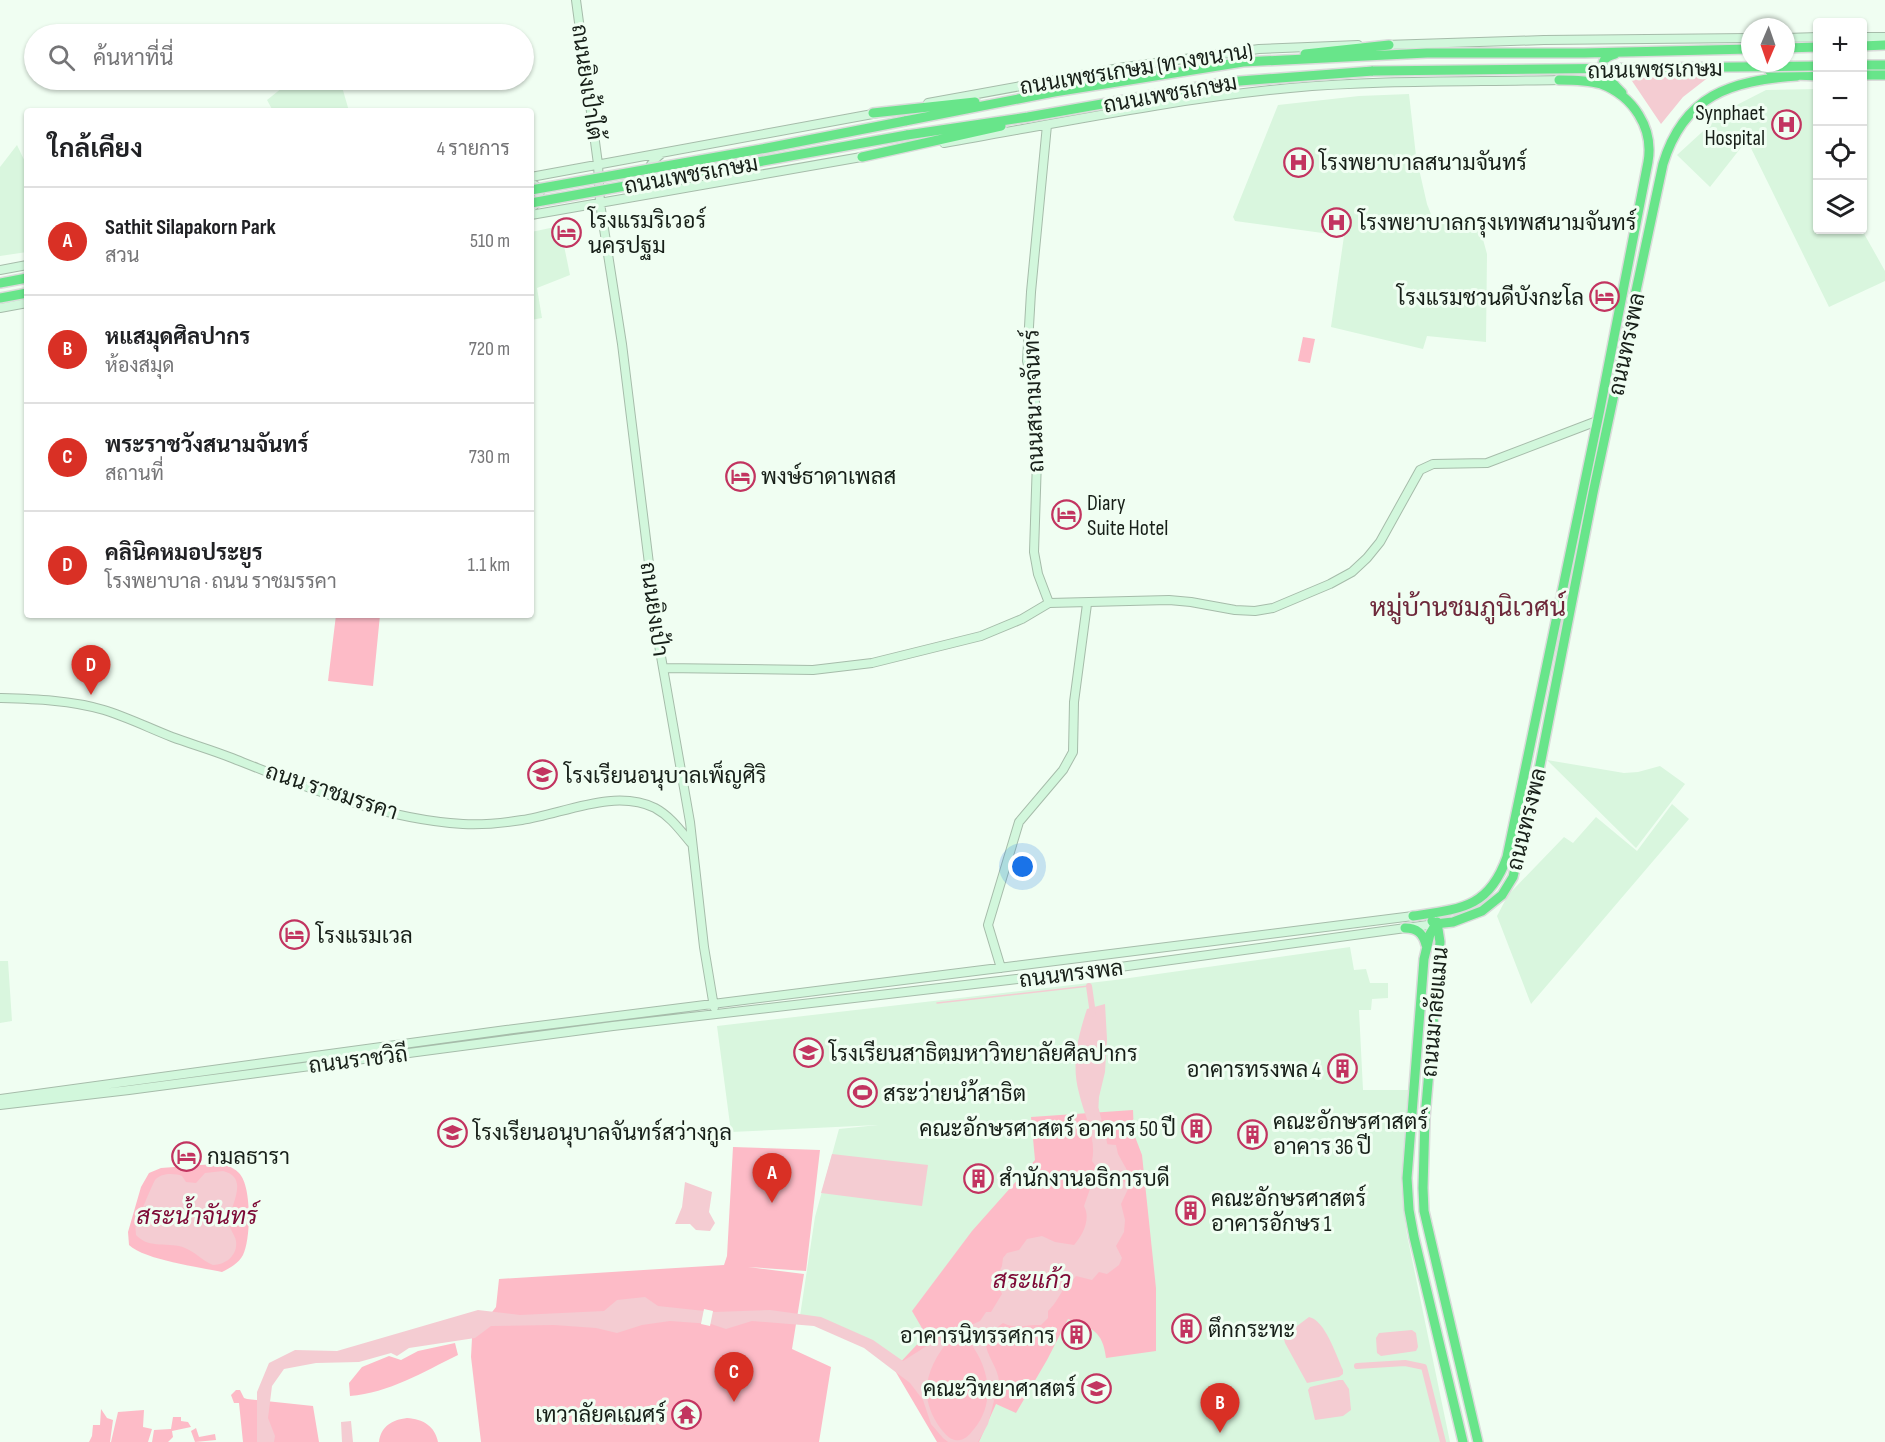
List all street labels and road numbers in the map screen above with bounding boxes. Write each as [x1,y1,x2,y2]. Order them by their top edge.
street label: ถนนยิงเป้าใต้ [565,22,610,143]
street label: ถนนเพชรเกษม (ทางขนาน) [1018,37,1254,99]
street label: ถนนเพชรเกษม [1587,56,1723,85]
street label: ถนนเพชรเกษม [1101,68,1239,118]
street label: ถนนเพชรเกษม [622,150,760,201]
street label: ถนนทรงพล [1603,290,1652,398]
street label: ถนนสนามจันทร์ [1017,329,1050,473]
street label: ถนนยิงเป้า [634,560,675,658]
street label: ถนน ราชมรรคา [262,758,401,827]
street label: ถนนทรงพล [1502,765,1553,873]
street label: ถนนมาลัยแมน [1415,946,1455,1078]
street label: ถนนทรงพล [1018,955,1125,994]
street label: ถนนราชวิถี [307,1040,409,1080]

